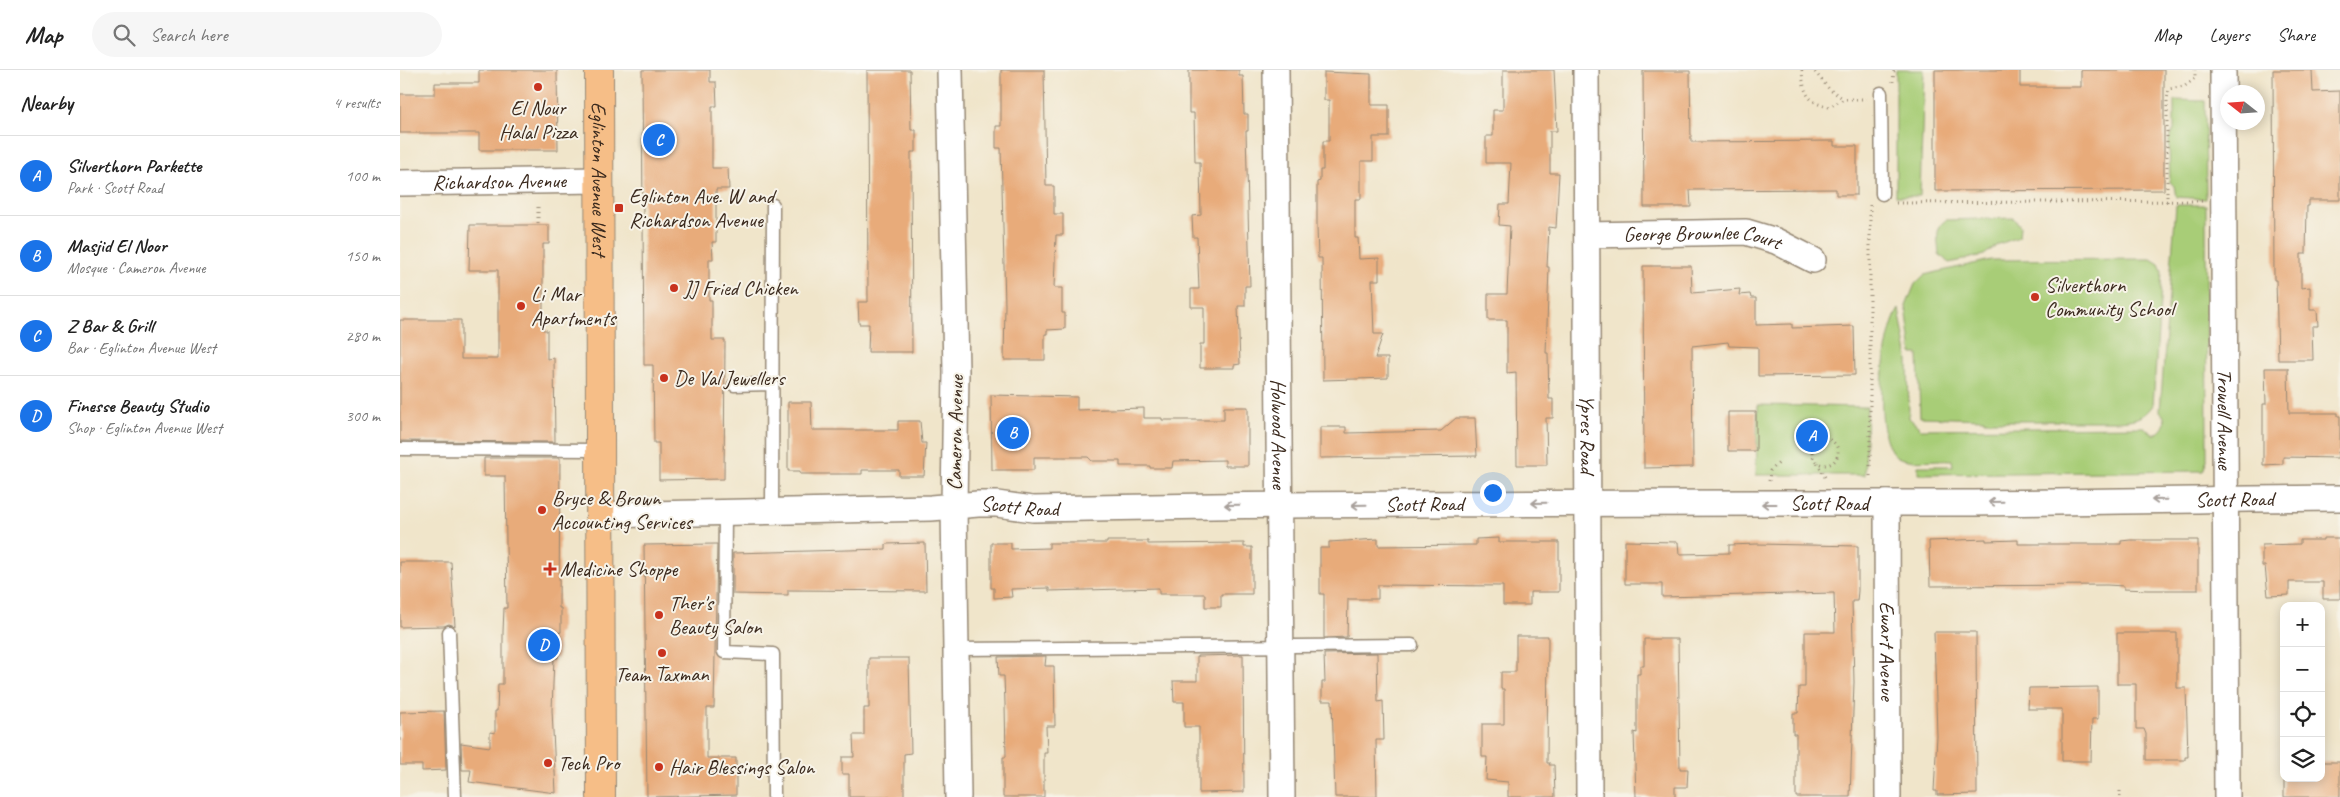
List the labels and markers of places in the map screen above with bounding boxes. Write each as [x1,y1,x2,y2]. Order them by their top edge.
marker: El Nour Halal Pizza [532,81,544,93]
place label: El Nour Halal Pizza [499,95,579,145]
pin: C [643,121,675,159]
place label: Eglinton Ave. W and Richardson Avenue [629,183,778,233]
marker: Eglinton Ave. W and Richardson Avenue [613,202,625,214]
place label: Silverthorn Community School [2045,272,2177,322]
place label: JJ Fried Chicken [683,275,799,301]
place label: Li Mar Apartments [531,281,617,331]
marker: JJ Fried Chicken [668,282,680,294]
marker: Silverthorn Community School [2029,291,2041,303]
marker: Li Mar Apartments [515,300,527,312]
place label: De Val Jewellers [674,365,786,391]
marker: De Val Jewellers [658,372,670,384]
pin: B [997,414,1029,452]
pin: A [1796,417,1828,455]
place label: Bryce & Brown Accounting Services [552,485,694,535]
marker: Bryce & Brown Accounting Services [536,504,548,516]
place label: Medicine Shoppe [560,556,678,582]
marker: Medicine Shoppe [544,563,556,575]
place label: Ther's Beauty Salon [669,590,762,640]
marker: Ther's Beauty Salon [653,609,665,621]
pin: D [528,626,560,664]
marker: Team Taxman [656,647,668,659]
place label: Team Taxman [615,661,709,687]
place label: Tech Pro [558,750,622,776]
place label: Hair Blessings Salon [669,754,816,780]
marker: Tech Pro [542,757,554,769]
marker: Hair Blessings Salon [653,761,665,773]

